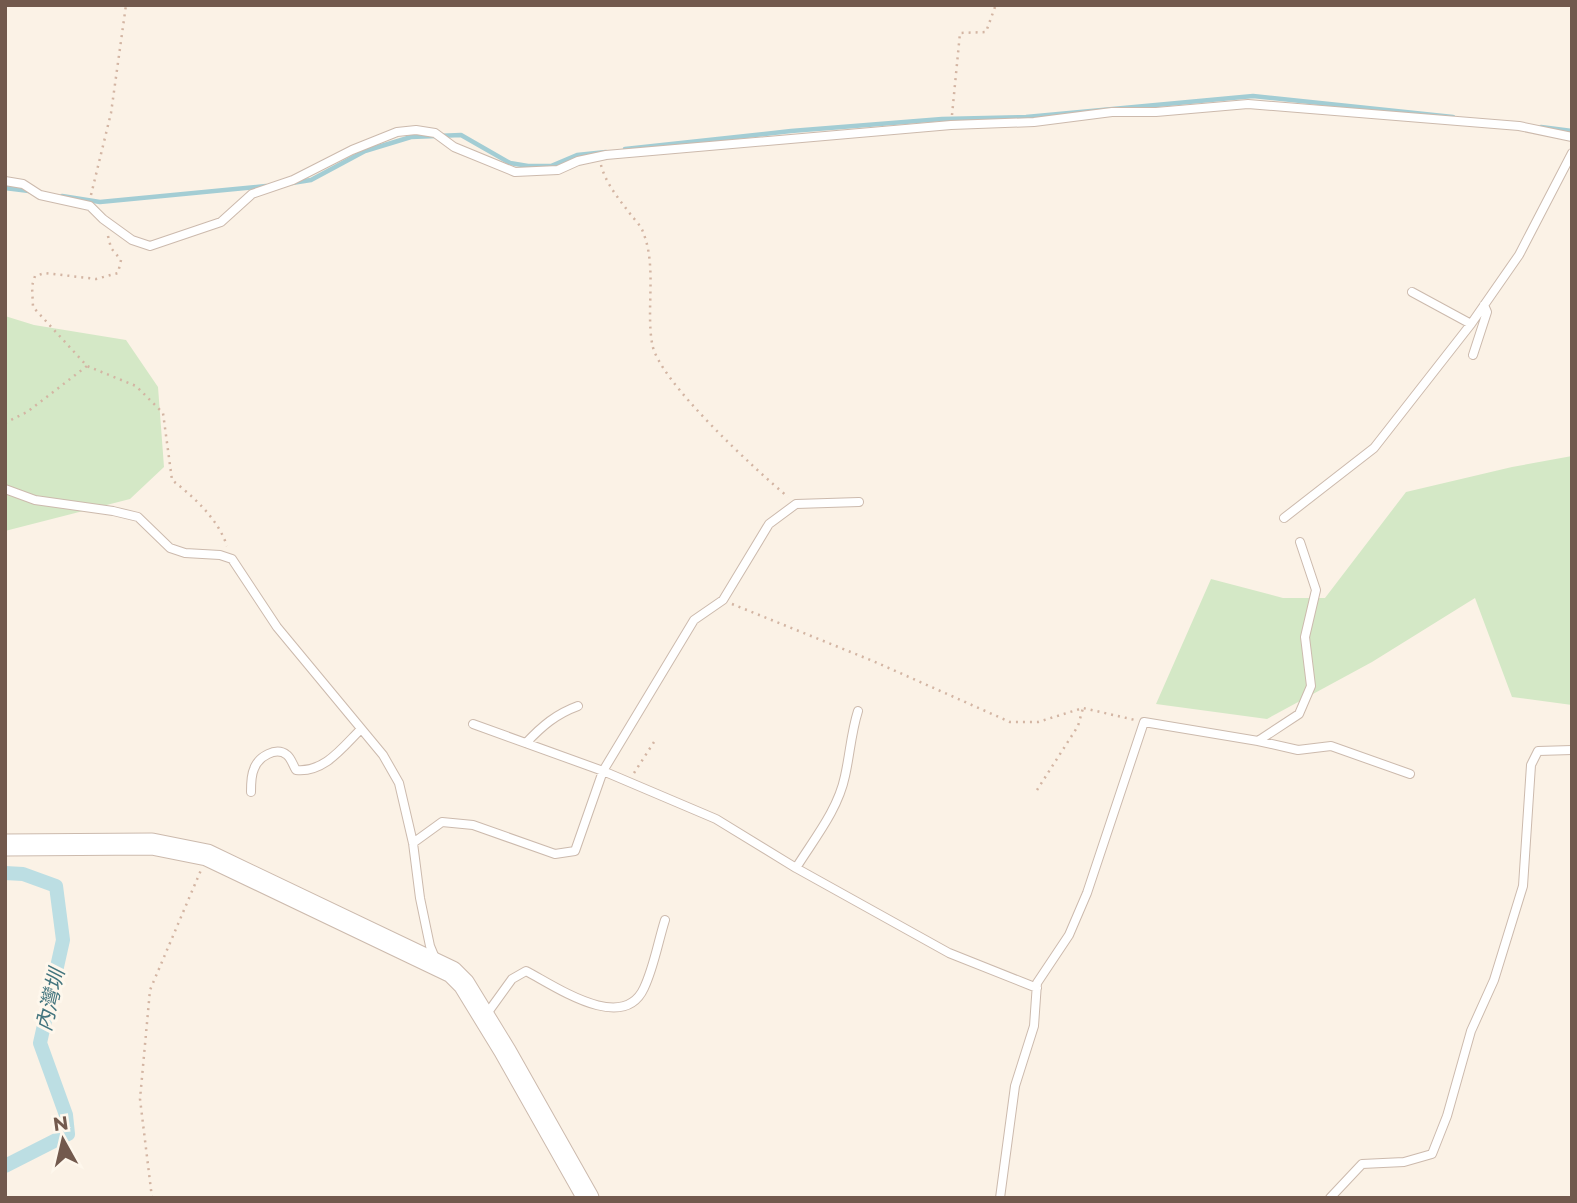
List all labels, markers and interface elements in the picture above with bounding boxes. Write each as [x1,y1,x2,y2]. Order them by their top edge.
water label: 內灣圳 [31,964,70,1034]
north arrow [28,1105,98,1175]
text: N [51,1111,70,1136]

